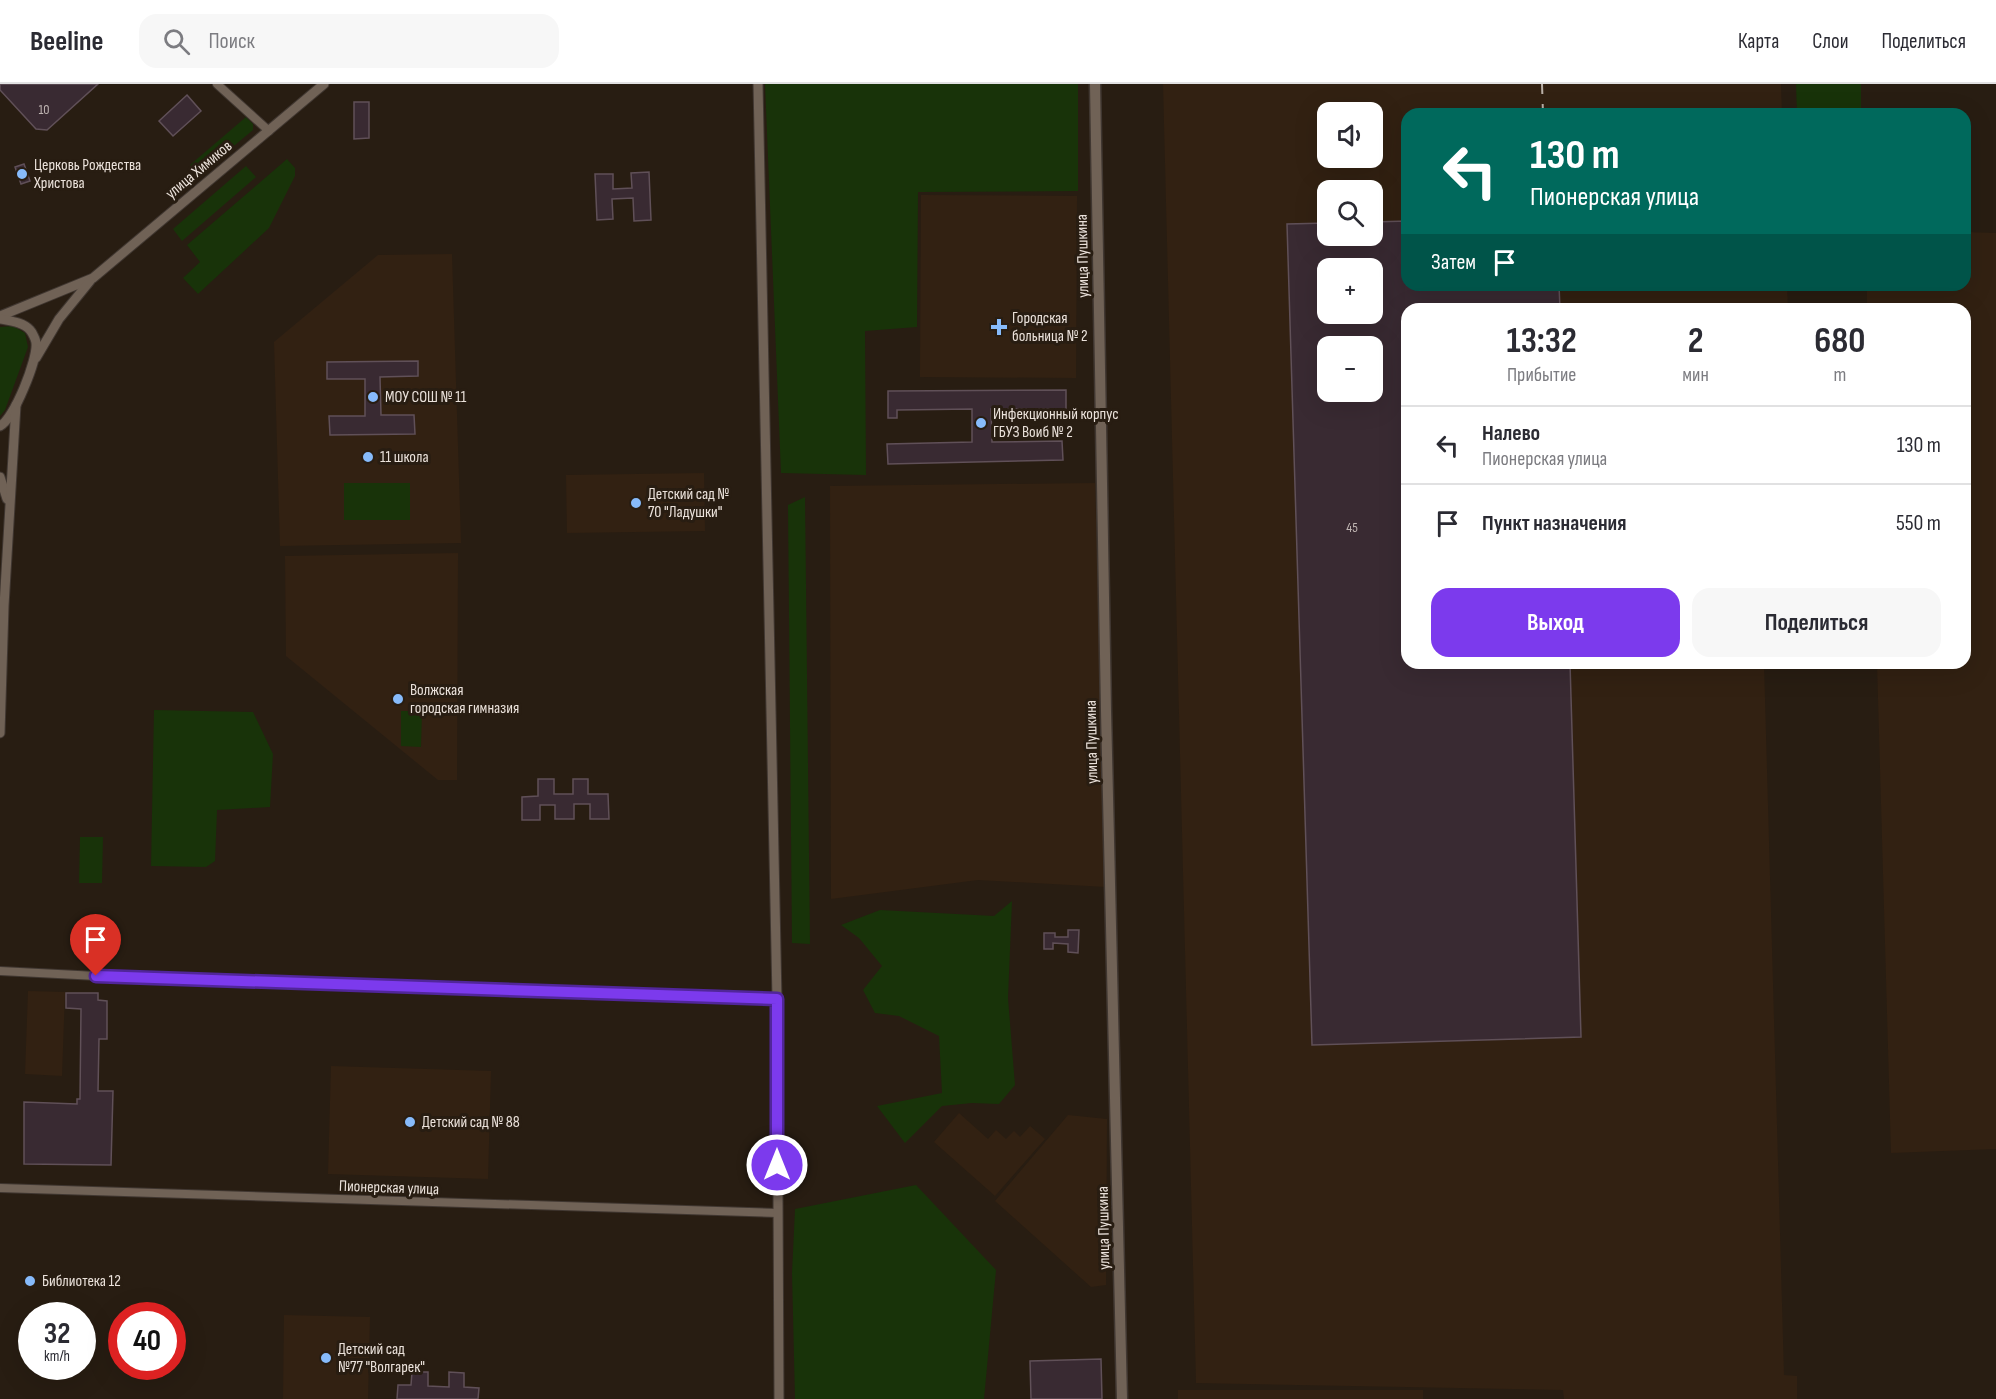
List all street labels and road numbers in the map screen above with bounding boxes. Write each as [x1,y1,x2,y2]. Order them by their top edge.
street label: улица Химиков [162,137,236,203]
street label: улица Пушкина [1073,214,1093,298]
street label: улица Пушкина [1082,700,1102,784]
street label: Пионерская улица [339,1177,439,1199]
street label: улица Пушкина [1094,1186,1114,1270]

